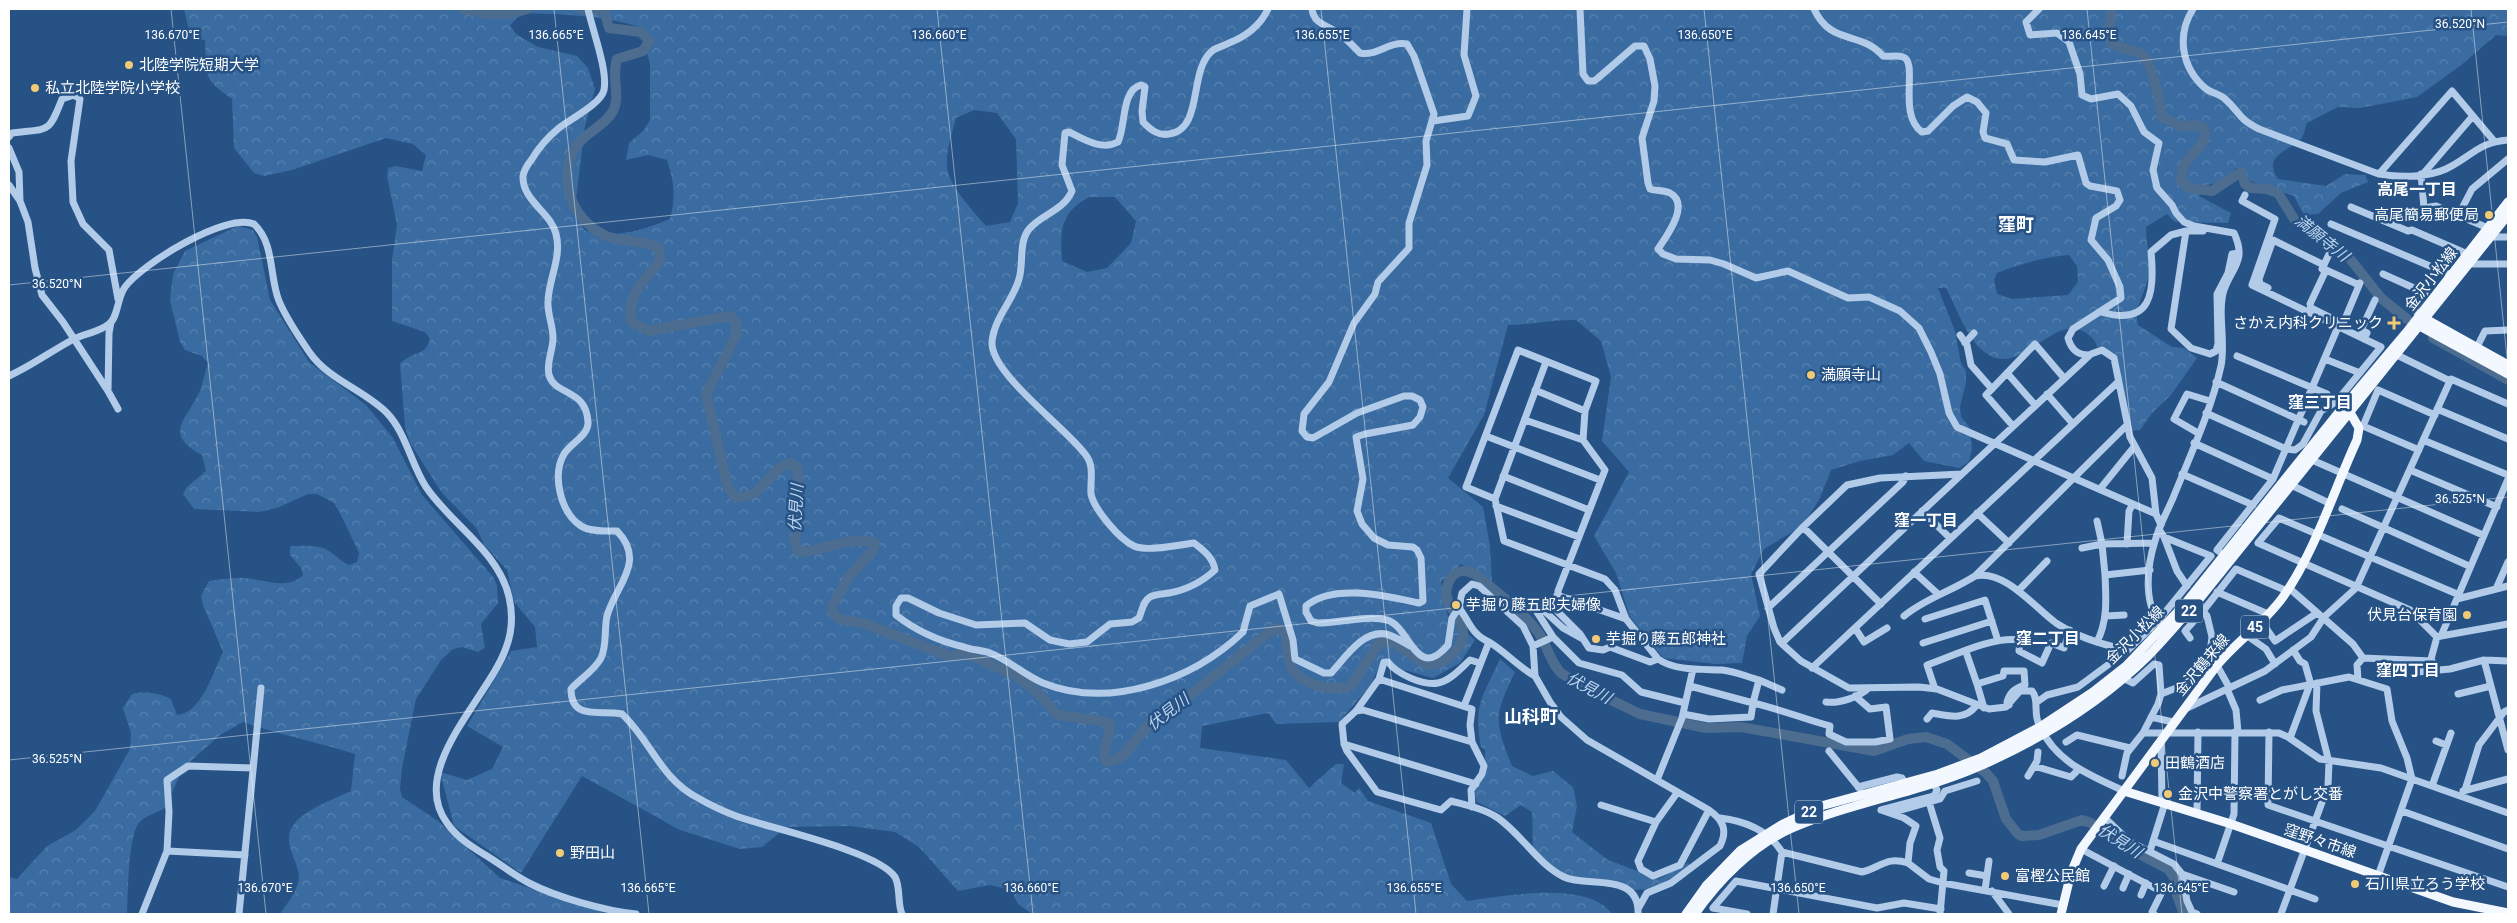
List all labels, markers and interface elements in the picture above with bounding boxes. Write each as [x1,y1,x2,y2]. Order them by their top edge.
text: 36.520°N [2435,17,2485,31]
text: 136.670°E [145,28,200,42]
text: 136.665°E [529,28,584,42]
text: 136.660°E [912,28,967,42]
text: 136.655°E [1295,28,1350,42]
text: 136.650°E [1678,28,1733,42]
text: 136.645°E [2062,28,2117,42]
place label: 北陸学院短期大学 [139,56,259,74]
marker: 北陸学院短期大学 [123,59,135,71]
place label: 私立北陸学院小学校 [45,79,180,97]
marker: 私立北陸学院小学校 [29,82,41,94]
district label: 高尾一丁目 [2377,180,2457,199]
place label: 高尾簡易郵便局 [2374,206,2479,224]
marker: 高尾簡易郵便局 [2483,209,2495,221]
water label: 満願寺川 [2291,210,2354,267]
district label: 窪町 [1998,214,2034,235]
street label: 金沢小松線 [2401,244,2461,314]
text: 36.520°N [32,277,82,291]
place label: さかえ内科クリニック [2233,314,2383,332]
marker: さかえ内科クリニック [2387,316,2401,330]
place label: 満願寺山 [1821,366,1881,384]
marker: 満願寺山 [1805,369,1817,381]
district label: 窪三丁目 [2288,393,2352,412]
water label: 伏見川 [785,482,807,532]
text: 36.525°N [2435,492,2485,506]
district label: 窪一丁目 [1894,511,1958,530]
place label: 芋掘り藤五郎夫婦像 [1466,596,1601,614]
marker: 芋掘り藤五郎夫婦像 [1450,599,1462,611]
road number: 22 [2175,600,2203,622]
street label: 金沢小松線 [2102,602,2168,668]
place label: 伏見台保育園 [2367,606,2457,624]
marker: 伏見台保育園 [2461,609,2473,621]
road number: 45 [2241,616,2269,638]
district label: 窪二丁目 [2016,629,2080,648]
place label: 芋掘り藤五郎神社 [1606,630,1726,648]
street label: 金沢鶴来線 [2171,630,2233,700]
marker: 芋掘り藤五郎神社 [1590,633,1602,645]
district label: 窪四丁目 [2376,661,2440,680]
water label: 伏見川 [1563,668,1616,709]
water label: 伏見川 [1143,689,1194,734]
district label: 山科町 [1504,706,1558,727]
text: 36.525°N [32,752,82,766]
place label: 田鶴酒店 [2165,754,2225,772]
marker: 田鶴酒店 [2149,757,2161,769]
place label: 金沢中警察署とがし交番 [2178,785,2343,803]
marker: 金沢中警察署とがし交番 [2162,788,2174,800]
road number: 22 [1795,800,1823,824]
water label: 伏見川 [2095,820,2147,863]
street label: 窪野々市線 [2282,820,2358,862]
place label: 野田山 [570,844,615,862]
marker: 野田山 [554,847,566,859]
place label: 富樫公民館 [2015,867,2090,885]
marker: 富樫公民館 [1999,870,2011,882]
place label: 石川県立ろう学校 [2365,875,2485,893]
marker: 石川県立ろう学校 [2349,878,2361,890]
text: 136.670°E [238,881,293,895]
text: 136.665°E [621,881,676,895]
text: 136.660°E [1004,881,1059,895]
text: 136.655°E [1387,881,1442,895]
text: 136.650°E [1771,881,1826,895]
text: 136.645°E [2154,881,2209,895]

